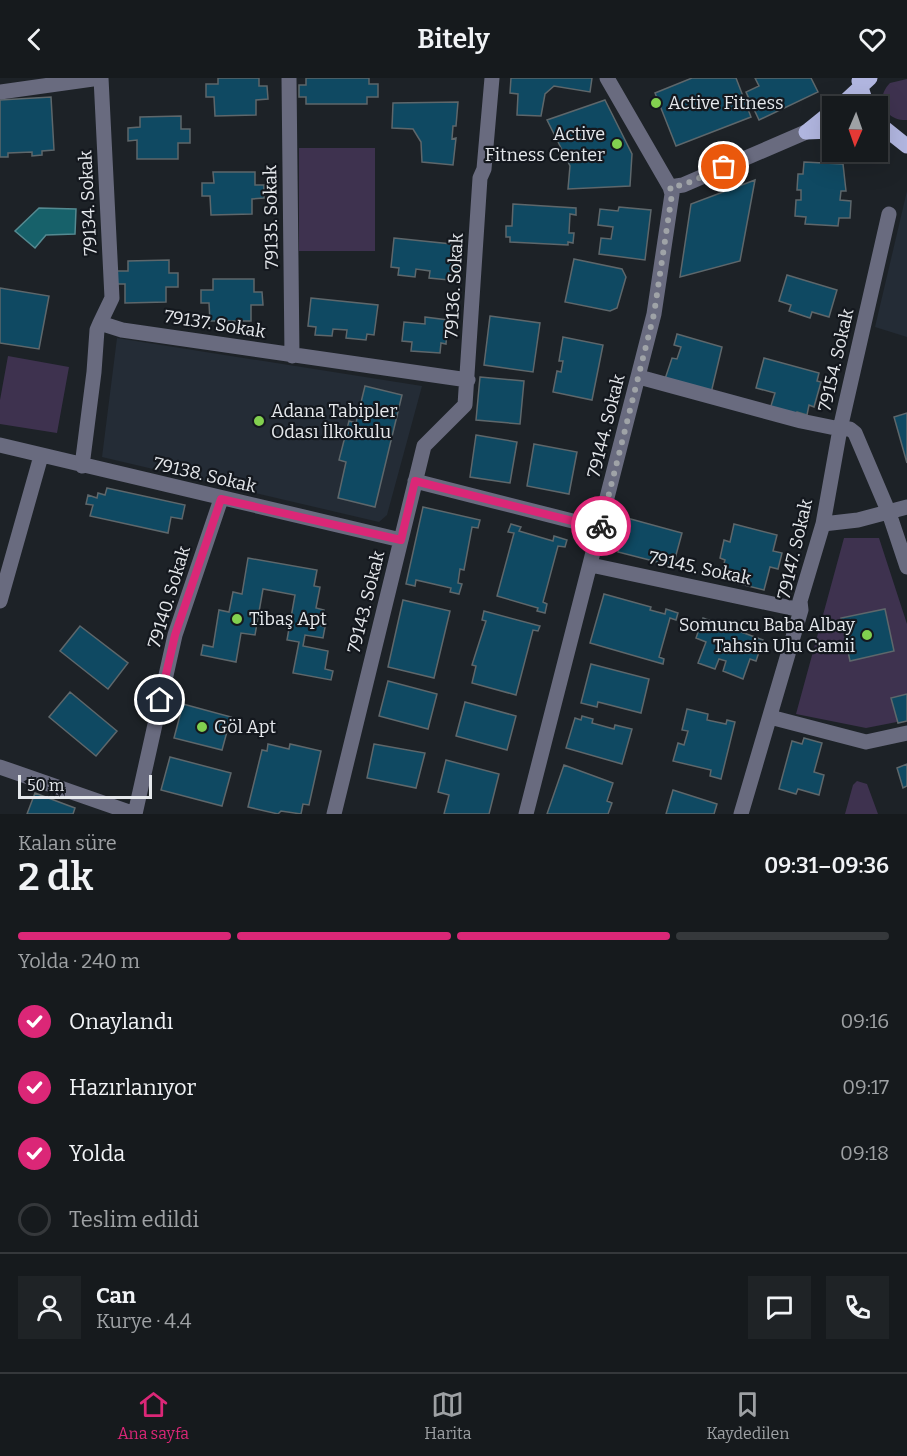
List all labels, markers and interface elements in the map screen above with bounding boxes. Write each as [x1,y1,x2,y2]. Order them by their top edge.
icon: back [18,23,51,56]
text: Bitely [417,23,490,55]
icon: heart [856,23,889,56]
place label: Active Fitness [668,92,784,114]
marker: Active Fitness [649,96,663,110]
north arrow [822,96,888,162]
map controls [822,96,888,162]
place label: Active Fitness Center [485,123,605,166]
marker: Active Fitness Center [610,137,624,151]
pin [698,141,749,192]
street label: 79134. Sokak [74,149,102,256]
icon: bag [707,150,740,183]
street label: 79135. Sokak [259,164,283,269]
street label: 79136. Sokak [440,232,468,339]
street label: 79137. Sokak [163,305,268,343]
street label: 79154. Sokak [813,306,859,414]
street label: 79144. Sokak [583,371,630,480]
place label: Adana Tabipler Odası İlkokulu [271,400,397,443]
marker: Adana Tabipler Odası İlkokulu [252,414,266,428]
street label: 79138. Sokak [151,452,259,498]
courier [571,496,631,556]
street label: 79147. Sokak [773,496,817,601]
icon: bike [585,510,618,543]
street label: 79140. Sokak [143,543,195,651]
street label: 79145. Sokak [647,546,754,590]
street label: 79143. Sokak [343,548,390,655]
place label: Tibaş Apt [249,608,327,630]
marker: Tibaş Apt [230,612,244,626]
place label: Somuncu Baba Albay Tahsin Ulu Camii [679,614,855,657]
marker: Somuncu Baba Albay Tahsin Ulu Camii [860,628,874,642]
pin [134,674,185,725]
icon: home [143,683,176,716]
place label: Göl Apt [214,716,276,738]
marker: Göl Apt [195,720,209,734]
scale bar [18,772,152,800]
text: 50 m [27,776,64,795]
text: Kalan süre [18,831,117,855]
text: 09:31–09:36 [764,852,889,879]
text: 2 dk [18,854,93,900]
text: Yolda · 240 m [18,949,140,973]
icon: check [18,1005,51,1038]
text: Onaylandı [69,1008,173,1035]
text: 09:16 [840,1009,889,1033]
icon: check [18,1071,51,1104]
text: Hazırlanıyor [69,1074,196,1101]
text: 09:17 [842,1075,889,1099]
icon: check [18,1137,51,1170]
text: Yolda [69,1140,125,1167]
text: 09:18 [840,1141,889,1165]
text: Teslim edildi [69,1206,199,1233]
button: person [18,1276,81,1339]
button: chat [748,1276,811,1339]
button: phone [826,1276,889,1339]
text: Can [96,1282,136,1309]
text: Kurye · 4.4 [96,1309,191,1333]
tab: Ana sayfa [118,1388,189,1443]
tab: Harita [424,1388,471,1443]
tab: Kaydedilen [706,1388,789,1443]

